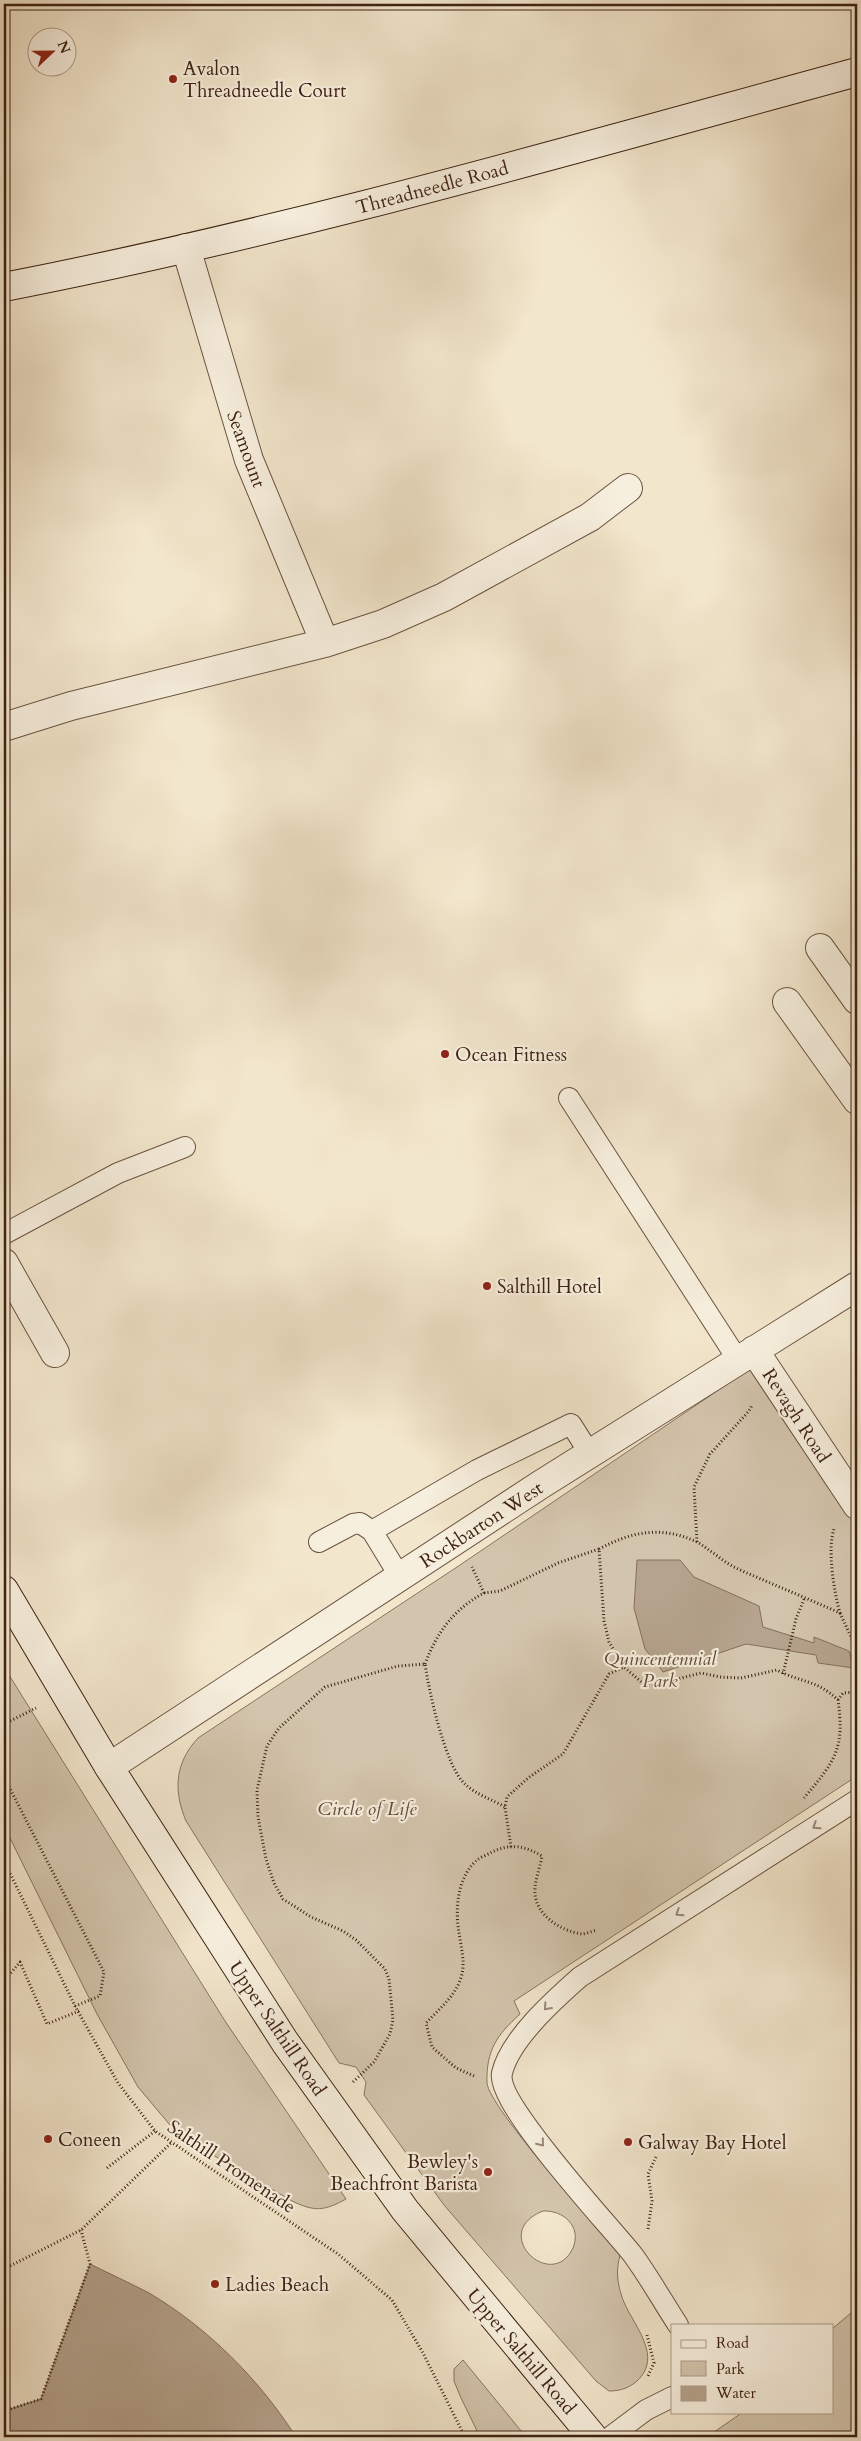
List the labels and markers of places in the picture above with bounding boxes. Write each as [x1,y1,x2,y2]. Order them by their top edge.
place label: Avalon Threadneedle Court [183,56,346,104]
marker: Avalon Threadneedle Court [167,73,179,85]
place label: Ocean Fitness [455,1042,567,1068]
marker: Ocean Fitness [439,1048,451,1060]
place label: Salthill Hotel [497,1274,602,1300]
marker: Salthill Hotel [481,1280,493,1292]
place label: Coneen [58,2127,122,2153]
place label: Galway Bay Hotel [638,2130,787,2156]
marker: Coneen [42,2133,54,2145]
marker: Galway Bay Hotel [622,2136,634,2148]
place label: Bewley's Beachfront Barista [330,2149,478,2197]
marker: Bewley's Beachfront Barista [482,2166,494,2178]
place label: Ladies Beach [225,2272,330,2298]
marker: Ladies Beach [209,2278,221,2290]

